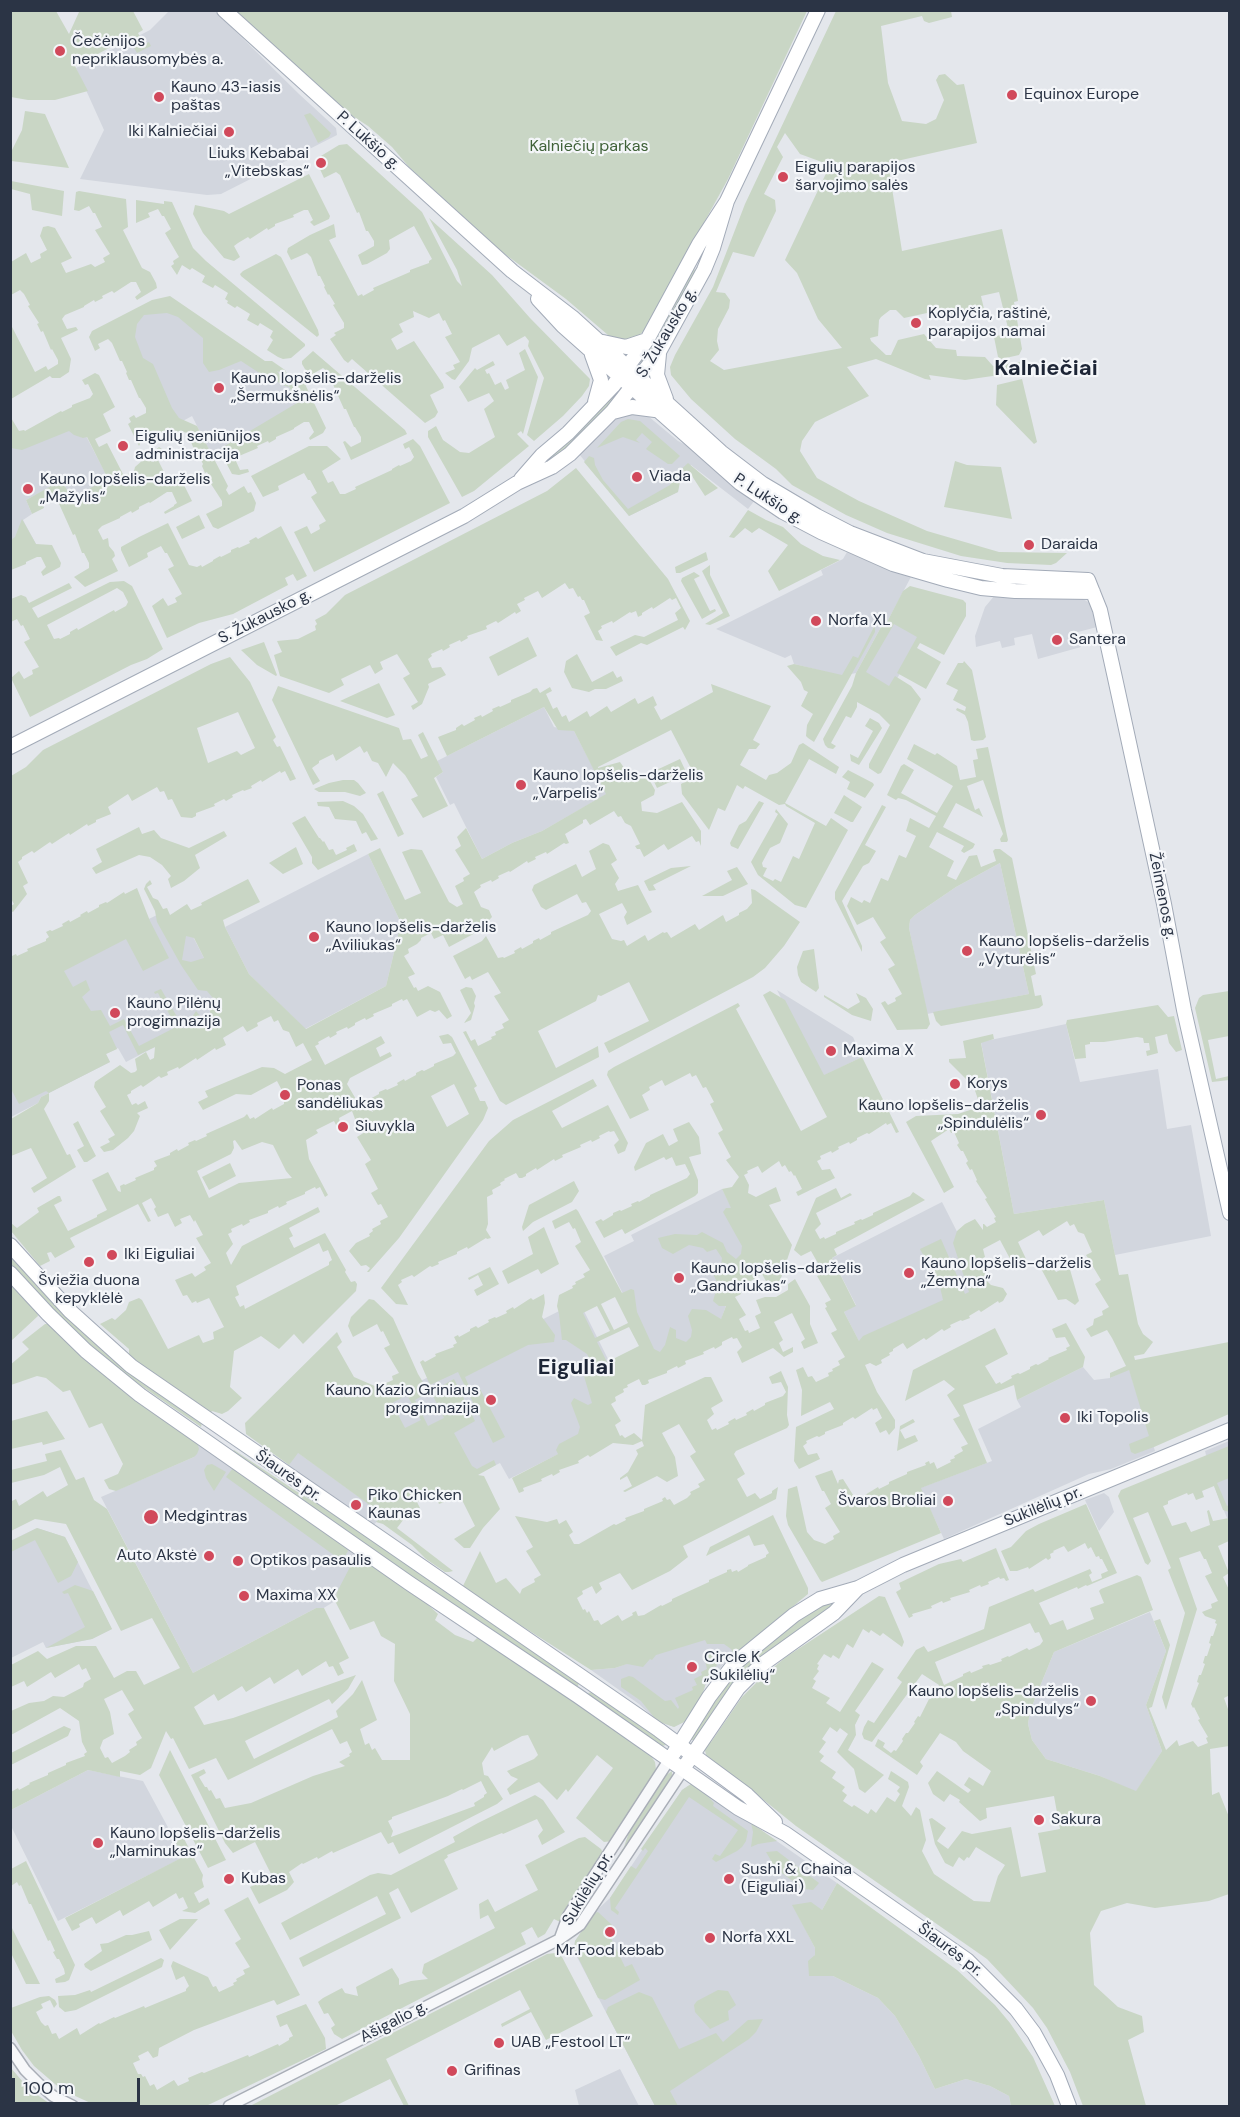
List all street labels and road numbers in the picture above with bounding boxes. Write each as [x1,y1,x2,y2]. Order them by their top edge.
street label: P. Lukšio g. [332,108,404,174]
street label: S. Žukausko g. [633,284,701,382]
street label: P. Lukšio g. [730,470,806,528]
street label: S. Žukausko g. [215,585,315,649]
street label: Žeimenos g. [1144,851,1180,941]
street label: Šiaurės pr. [251,1446,325,1506]
street label: Sukilėlių pr. [1001,1483,1085,1531]
street label: Sukilėlių pr. [559,1849,617,1929]
street label: Šiaurės pr. [914,1919,986,1981]
street label: Ašigalio g. [357,1997,431,2047]

